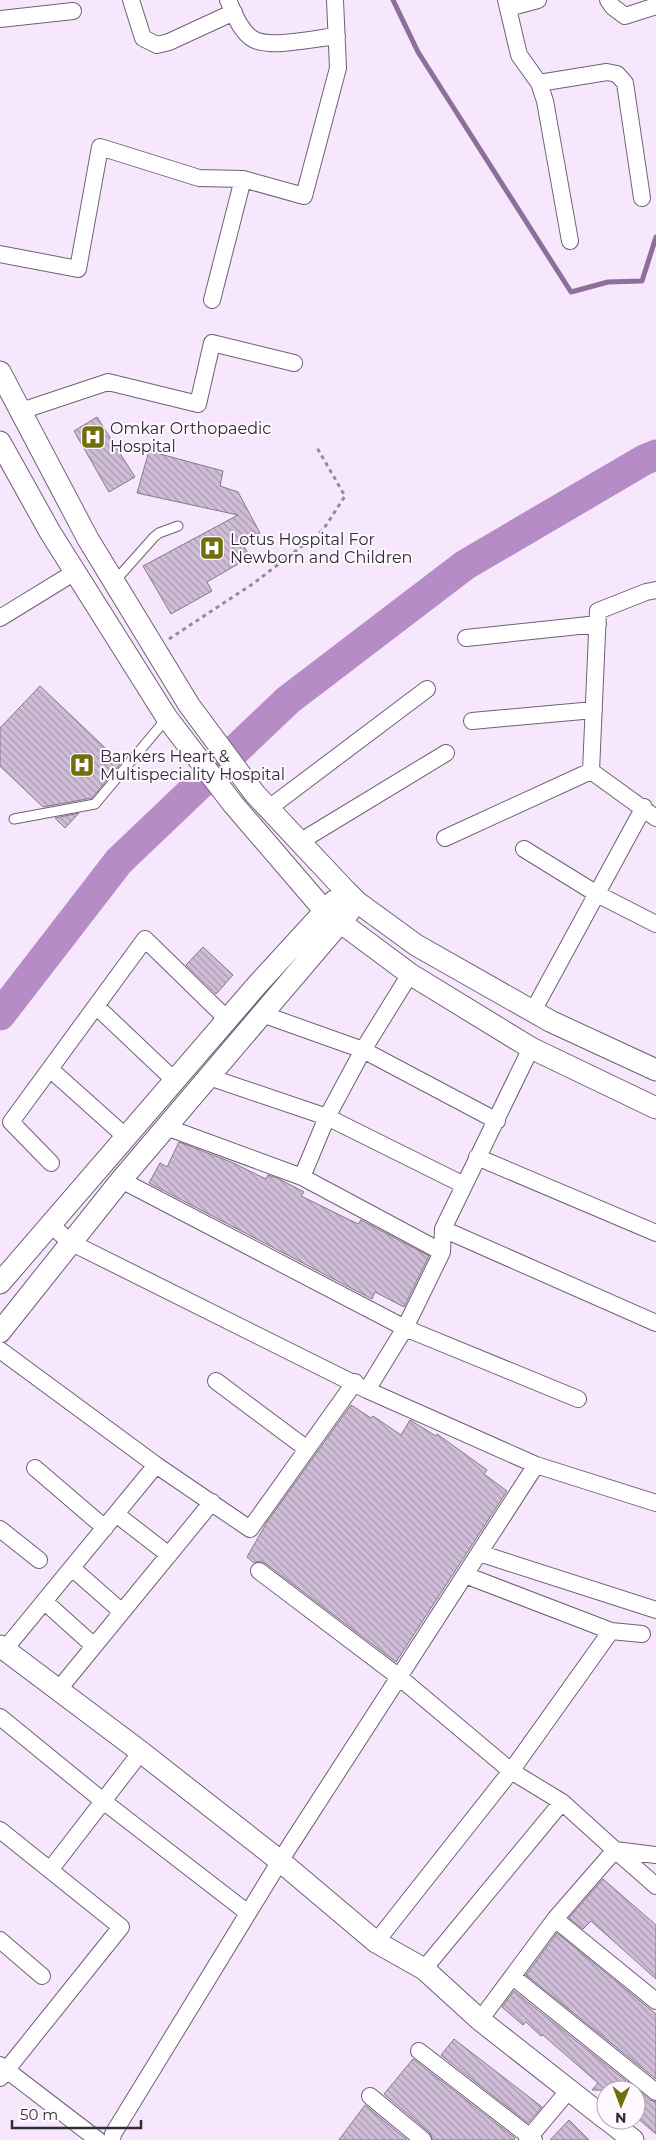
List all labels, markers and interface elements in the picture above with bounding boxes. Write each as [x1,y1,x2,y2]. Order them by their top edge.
place label: Omkar Orthopaedic Hospital [110,419,271,456]
hospital icon: Omkar Orthopaedic Hospital [80,424,106,450]
place label: Lotus Hospital For Newborn and Children [230,530,412,567]
hospital icon: Lotus Hospital For Newborn and Children [199,535,225,561]
place label: Bankers Heart & Multispeciality Hospital [100,747,285,784]
hospital icon: Bankers Heart & Multispeciality Hospital [69,752,95,778]
north arrow [596,2080,646,2130]
scale bar [12,2098,141,2130]
text: 50 m [20,2105,58,2124]
text: N [615,2109,627,2127]

